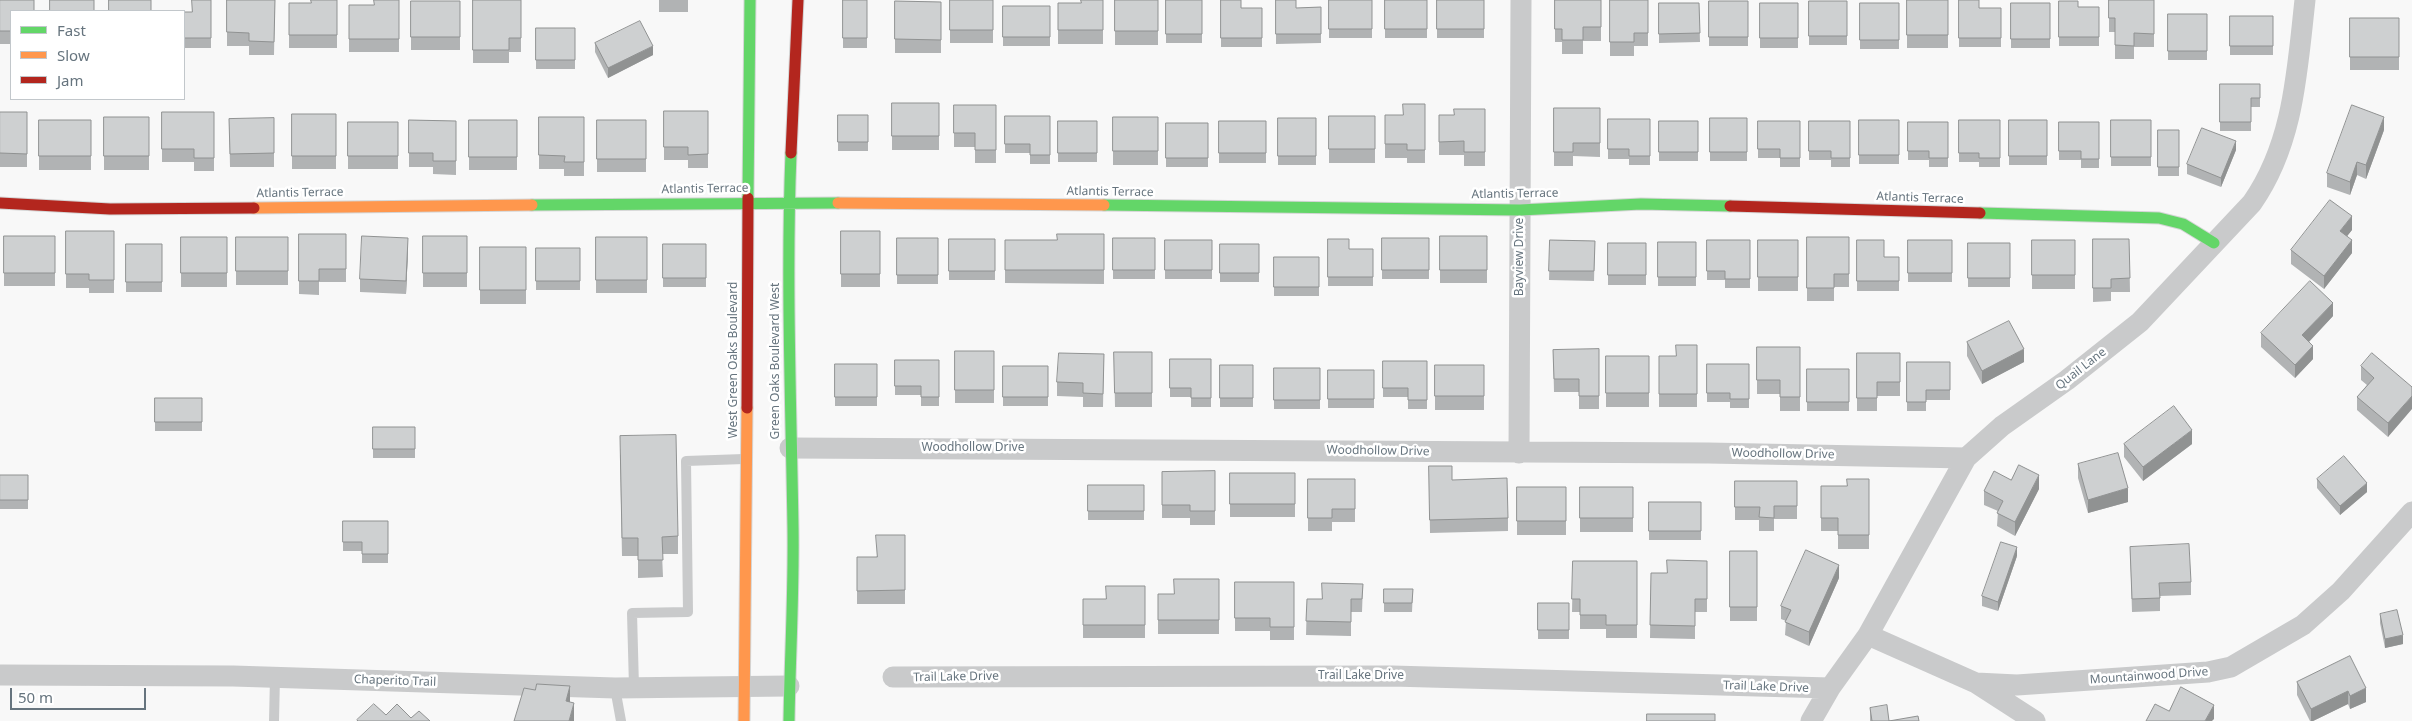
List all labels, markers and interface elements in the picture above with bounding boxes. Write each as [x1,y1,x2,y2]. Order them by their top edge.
legend [10,10,185,100]
text: Fast [57,20,86,40]
text: Slow [57,45,90,65]
text: Jam [57,70,84,90]
street label: Atlantis Terrace [661,181,749,197]
street label: Atlantis Terrace [1066,184,1154,200]
street label: Atlantis Terrace [256,185,344,201]
street label: Atlantis Terrace [1471,186,1559,202]
street label: Atlantis Terrace [1876,189,1964,207]
street label: Bayview Drive [1513,218,1527,296]
street label: West Green Oaks Boulevard [727,282,741,438]
street label: Green Oaks Boulevard West [769,283,783,439]
street label: Quail Lane [2053,345,2109,393]
street label: Woodhollow Drive [922,441,1024,455]
street label: Woodhollow Drive [1326,443,1430,459]
street label: Woodhollow Drive [1731,446,1835,462]
street label: Mountainwood Drive [2089,665,2209,687]
street label: Trail Lake Drive [913,669,999,685]
street label: Trail Lake Drive [1318,669,1404,683]
street label: Chaperito Trail [354,672,436,690]
scale bar [12,678,149,710]
street label: Trail Lake Drive [1723,678,1809,696]
text: 50 m [18,687,53,707]

